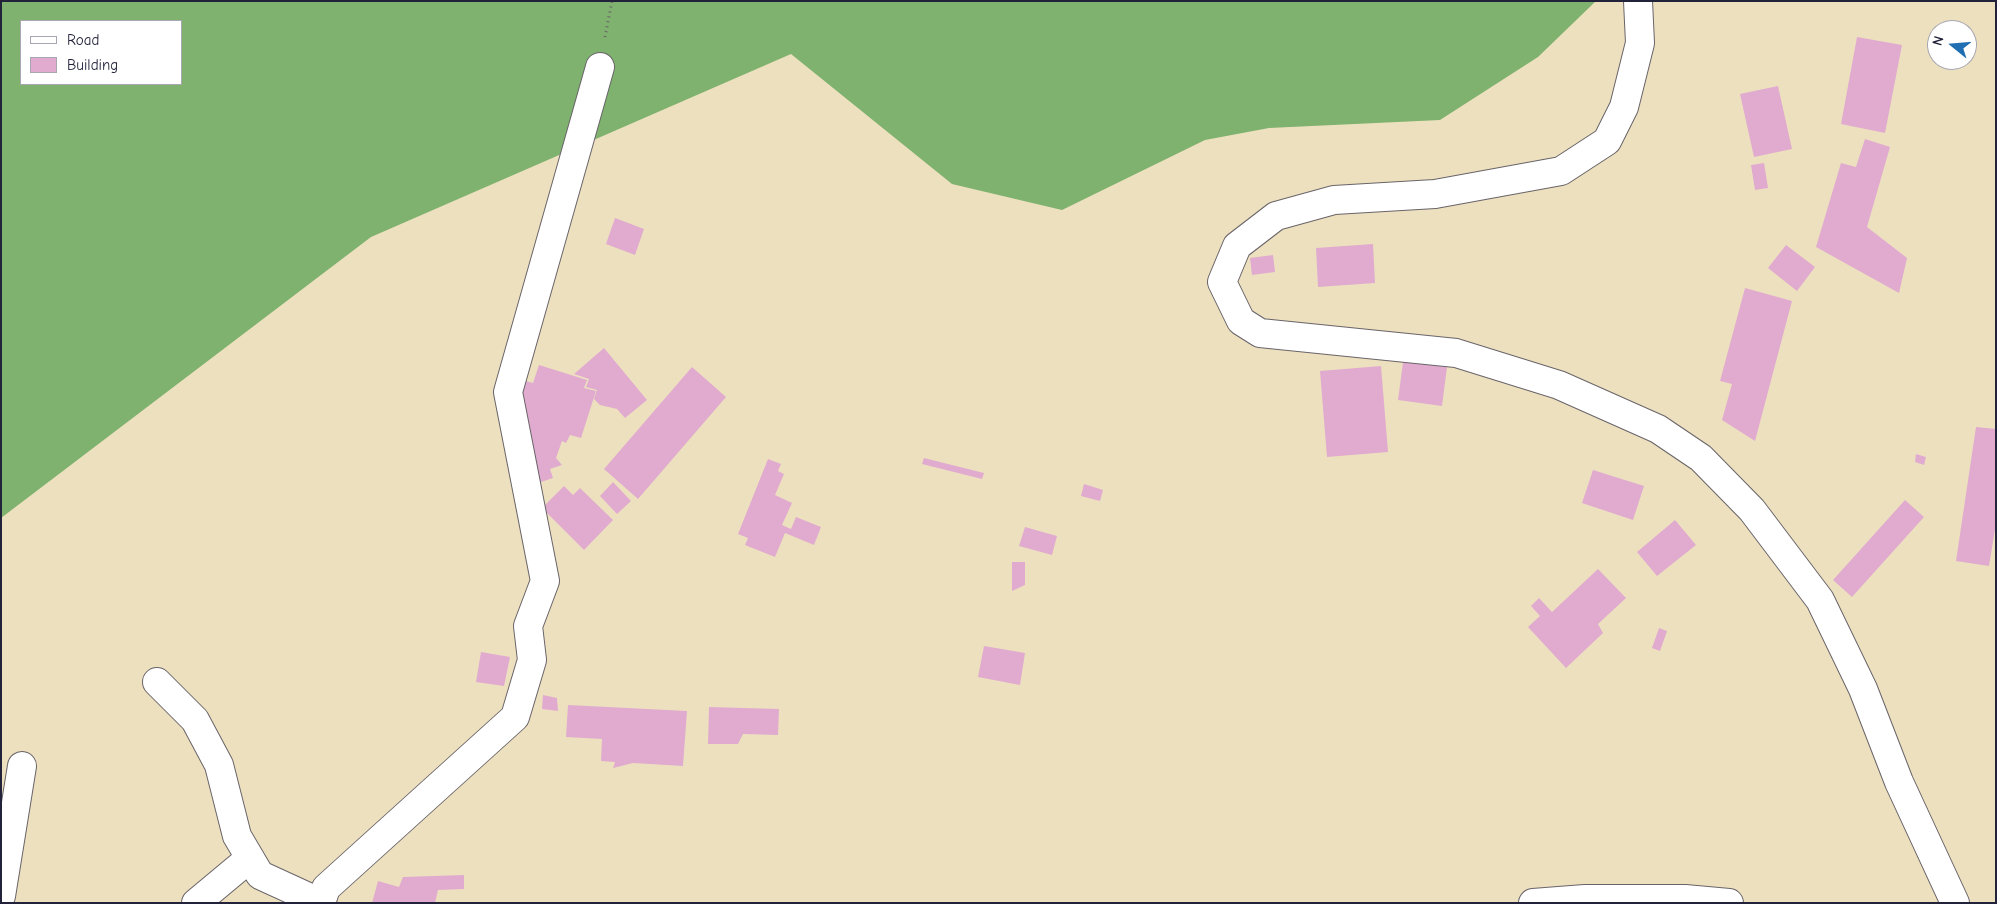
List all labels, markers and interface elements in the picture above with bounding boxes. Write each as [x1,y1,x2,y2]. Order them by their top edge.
legend [20,20,182,85]
north arrow [1927,20,1977,70]
text: Road [67,31,99,49]
text: N [1929,34,1948,48]
text: Building [67,56,118,74]

